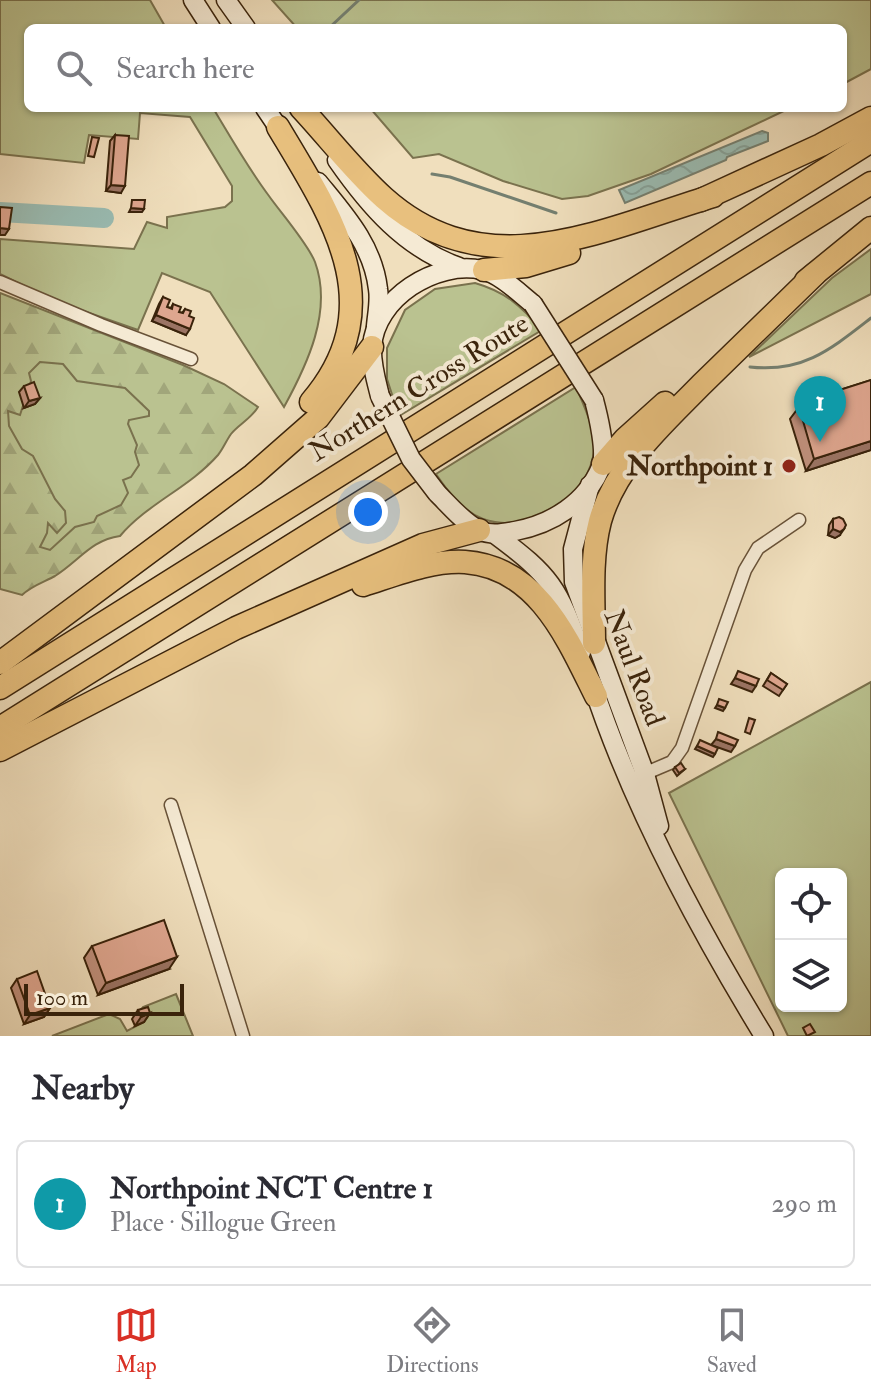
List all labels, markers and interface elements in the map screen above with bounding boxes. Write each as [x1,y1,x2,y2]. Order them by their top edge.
search box [24,24,847,112]
icon: search [52,46,96,90]
text: Search here [116,50,255,87]
street label: Northern Cross Route [303,306,535,470]
pin: 1 [794,376,846,442]
place label: Northpoint 1 [626,449,773,484]
marker: Northpoint 1 [780,457,798,475]
your location [348,492,388,532]
street label: Naul Road [596,605,672,731]
map controls [775,868,847,1012]
button: locate [775,868,847,940]
button: layers [775,940,847,1012]
scale bar [24,980,184,1016]
text: 100 m [36,984,88,1012]
text: Nearby [32,1067,134,1110]
text: Northpoint NCT Centre 1 [110,1170,433,1207]
text: 1 [55,1188,65,1220]
text: 290 m [772,1188,837,1220]
text: Place · Sillogue Green [110,1207,336,1239]
tab: Map [114,1303,158,1379]
tab: Directions [386,1303,479,1379]
tab: Saved [707,1303,757,1379]

